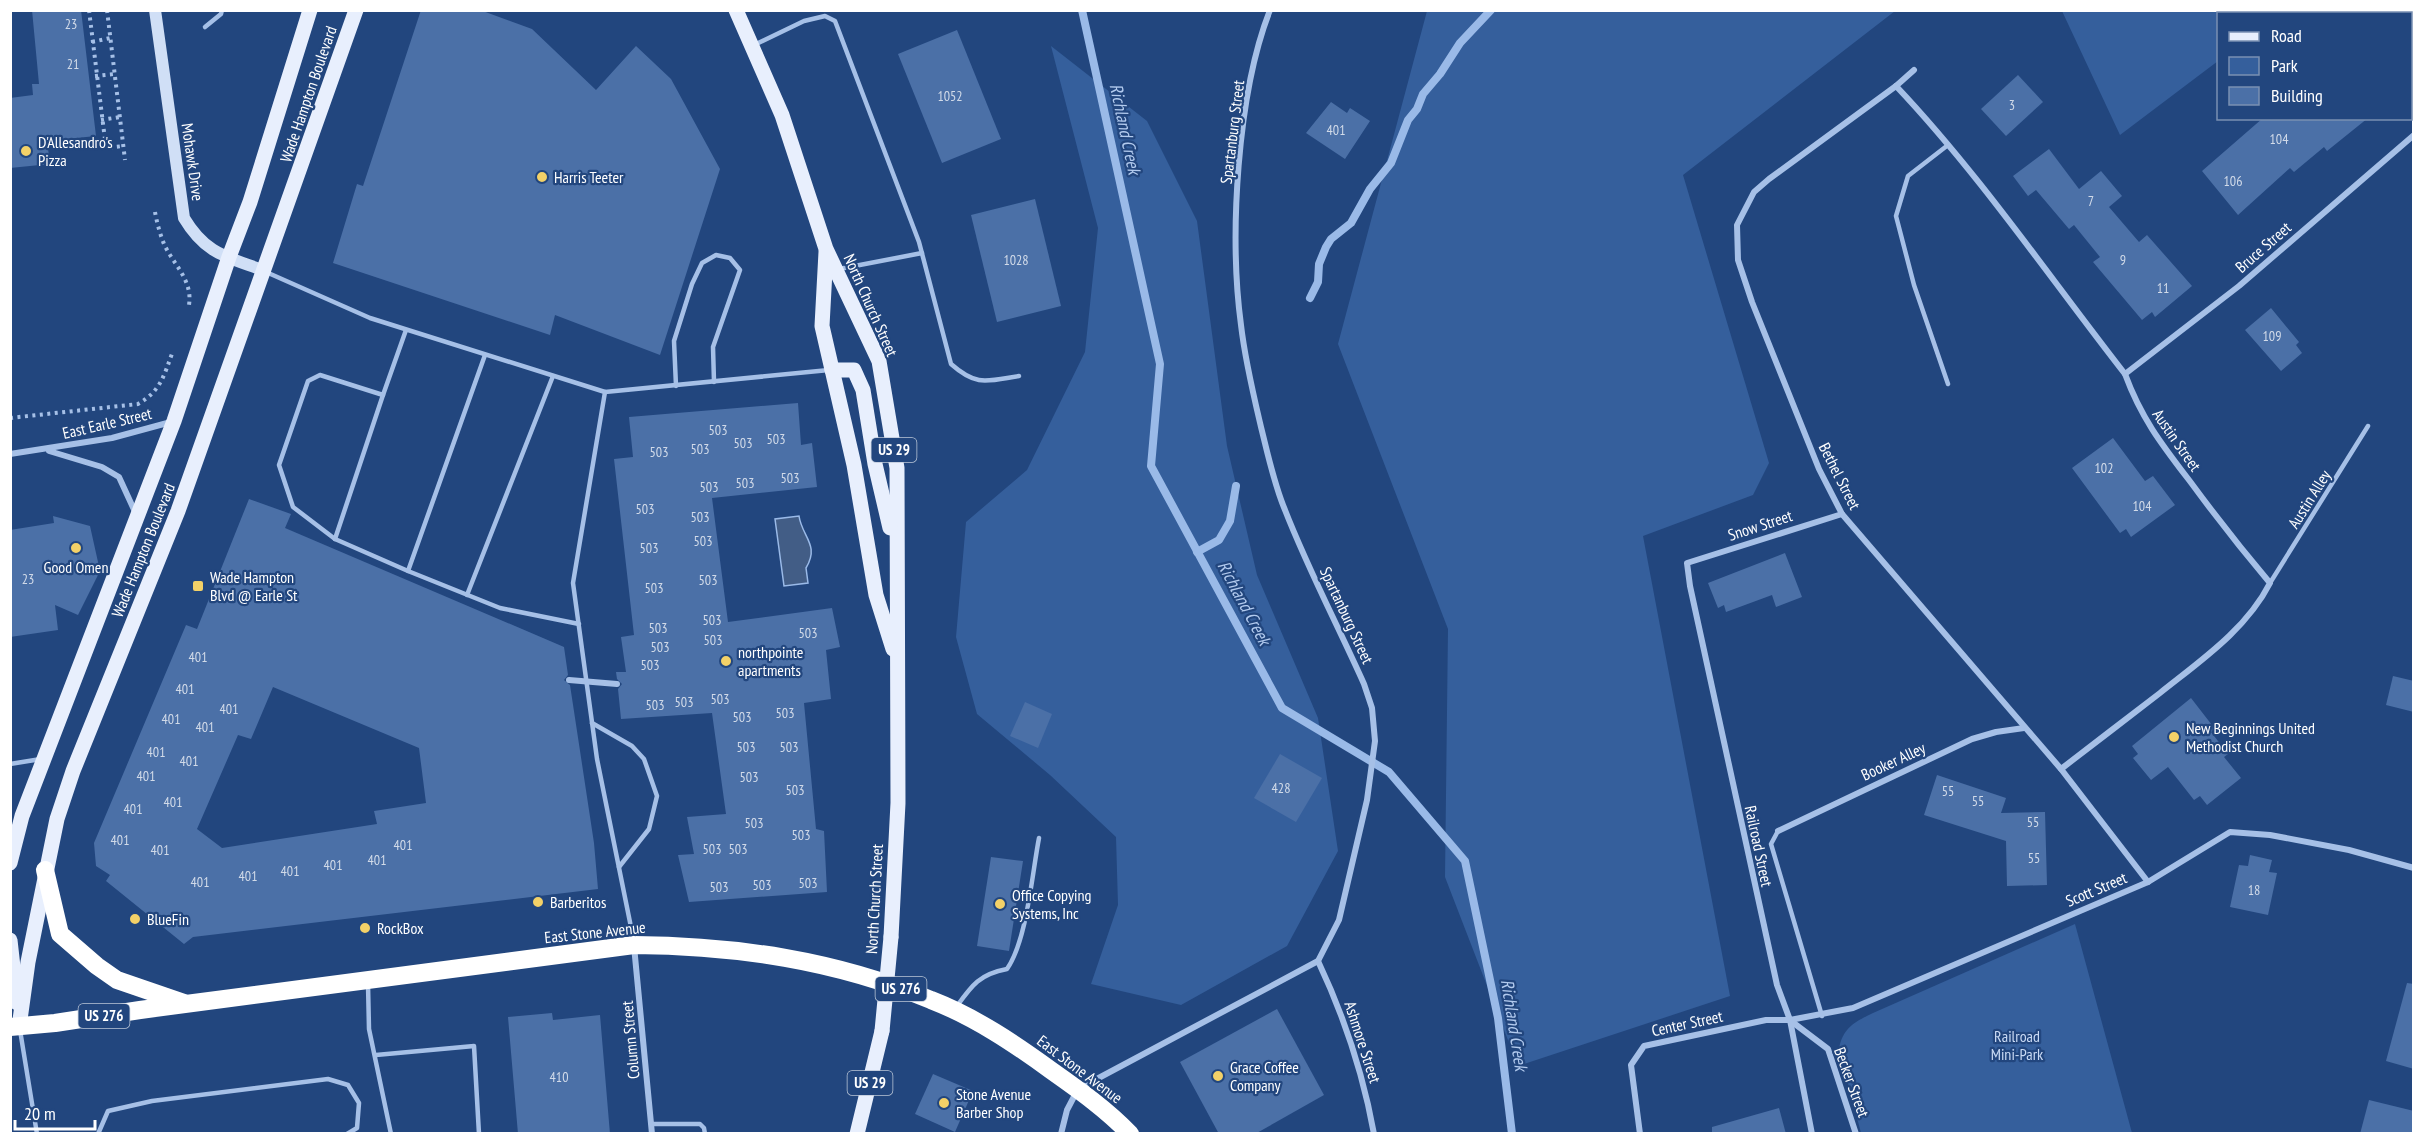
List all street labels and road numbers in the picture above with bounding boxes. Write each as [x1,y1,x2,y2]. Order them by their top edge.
street label: Wade Hampton Boulevard [275,23,341,165]
street label: Spartanburg Street [1216,78,1248,185]
street label: Mohawk Drive [178,122,208,202]
street label: Bruce Street [2231,217,2295,277]
street label: North Church Street [839,251,903,360]
street label: East Earle Street [60,403,154,443]
street label: Austin Street [2148,405,2206,475]
road number: US 29 [872,438,916,462]
street label: Bethel Street [1815,439,1866,513]
street label: Austin Alley [2283,466,2335,532]
street label: Wade Hampton Boulevard [107,480,179,620]
street label: Snow Street [1725,505,1795,545]
street label: Spartanburg Street [1316,563,1378,667]
street label: Booker Alley [1858,737,1928,785]
street label: Railroad Street [1741,804,1777,889]
street label: North Church Street [861,843,887,954]
street label: Scott Street [2062,867,2130,911]
street label: East Stone Avenue [543,917,647,947]
road number: US 276 [876,977,926,1001]
street label: Column Street [617,999,643,1080]
street label: Ashmore Street [1340,999,1386,1086]
road number: US 276 [78,1004,130,1028]
street label: Center Street [1650,1006,1725,1040]
street label: East Stone Avenue [1033,1030,1127,1108]
street label: Becker Street [1830,1044,1874,1120]
road number: US 29 [848,1071,892,1095]

